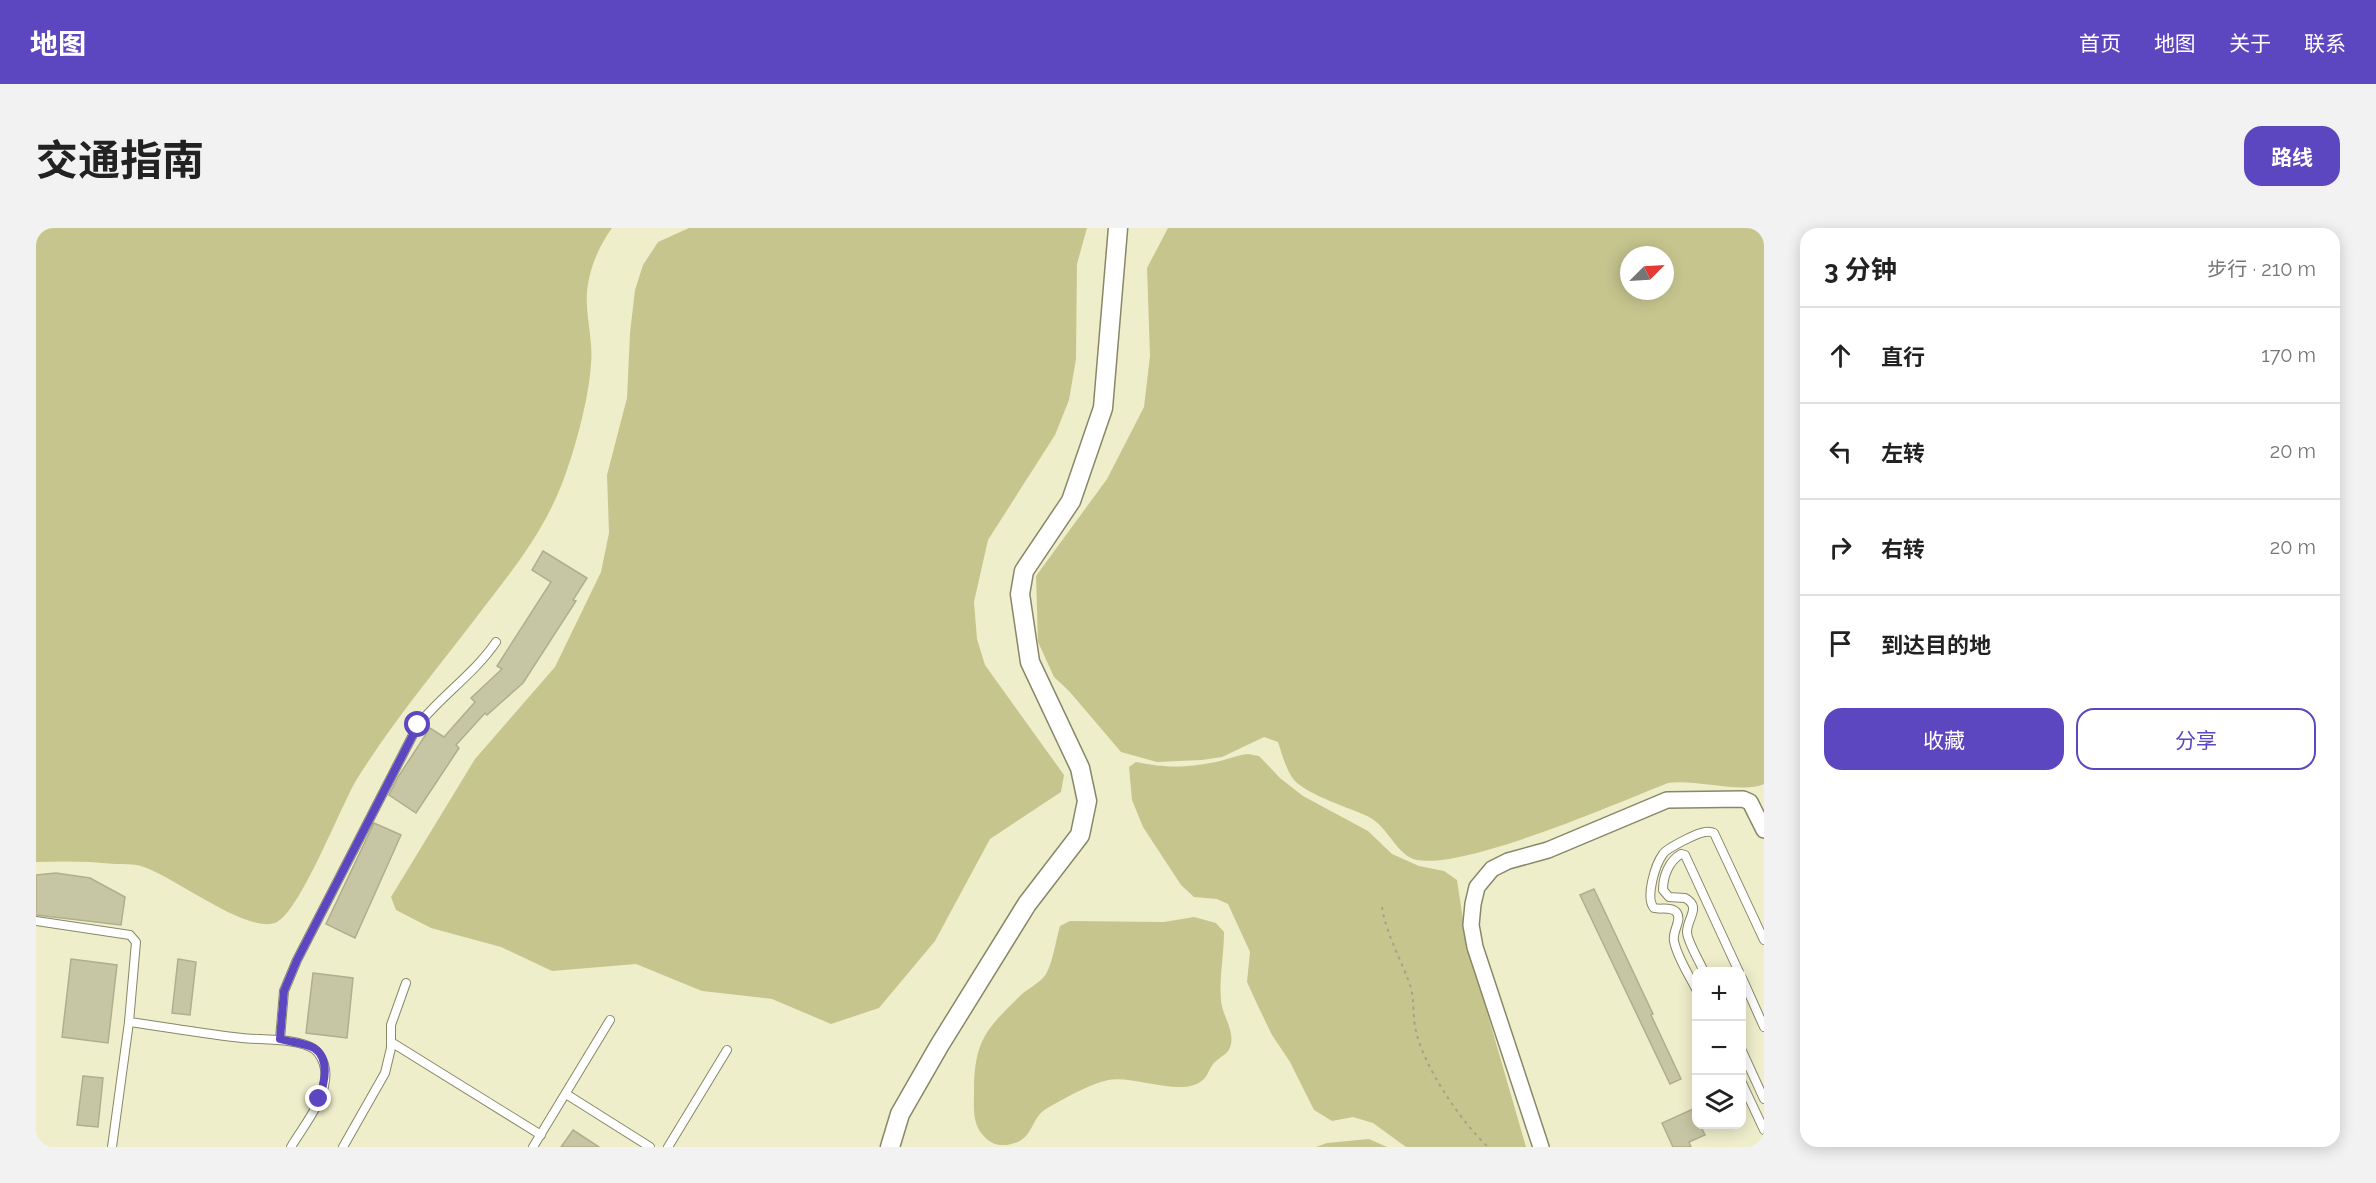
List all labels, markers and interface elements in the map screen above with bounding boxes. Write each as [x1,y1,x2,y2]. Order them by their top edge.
text: 地图 [30,28,86,61]
text: 首页 [2079,31,2121,56]
text: 地图 [2154,31,2196,56]
text: 关于 [2229,31,2271,56]
text: 联系 [2304,31,2346,56]
button: 路线 [2244,126,2340,186]
text: 交通指南 [36,136,204,185]
north arrow [1620,246,1674,300]
text: 3 分钟 [1824,255,1897,285]
text: 步行 · 210 m [2207,257,2316,281]
icon: ahead [1824,339,1857,372]
text: 170 m [2261,343,2316,367]
text: 直行 [1881,344,1925,370]
icon: left [1824,435,1857,468]
text: 20 m [2270,439,2316,463]
text: 左转 [1881,440,1925,466]
icon: right [1824,531,1857,564]
text: 20 m [2270,535,2316,559]
text: 右转 [1881,536,1925,562]
icon: arrive [1824,627,1857,660]
text: 到达目的地 [1881,632,1991,658]
button: 收藏 [1824,708,2064,770]
button: 分享 [2076,708,2316,770]
route start [404,711,430,737]
map controls [1692,967,1746,1129]
button: + [1692,967,1746,1021]
button: − [1692,1021,1746,1075]
button: layers [1692,1075,1746,1129]
route end [305,1085,331,1111]

